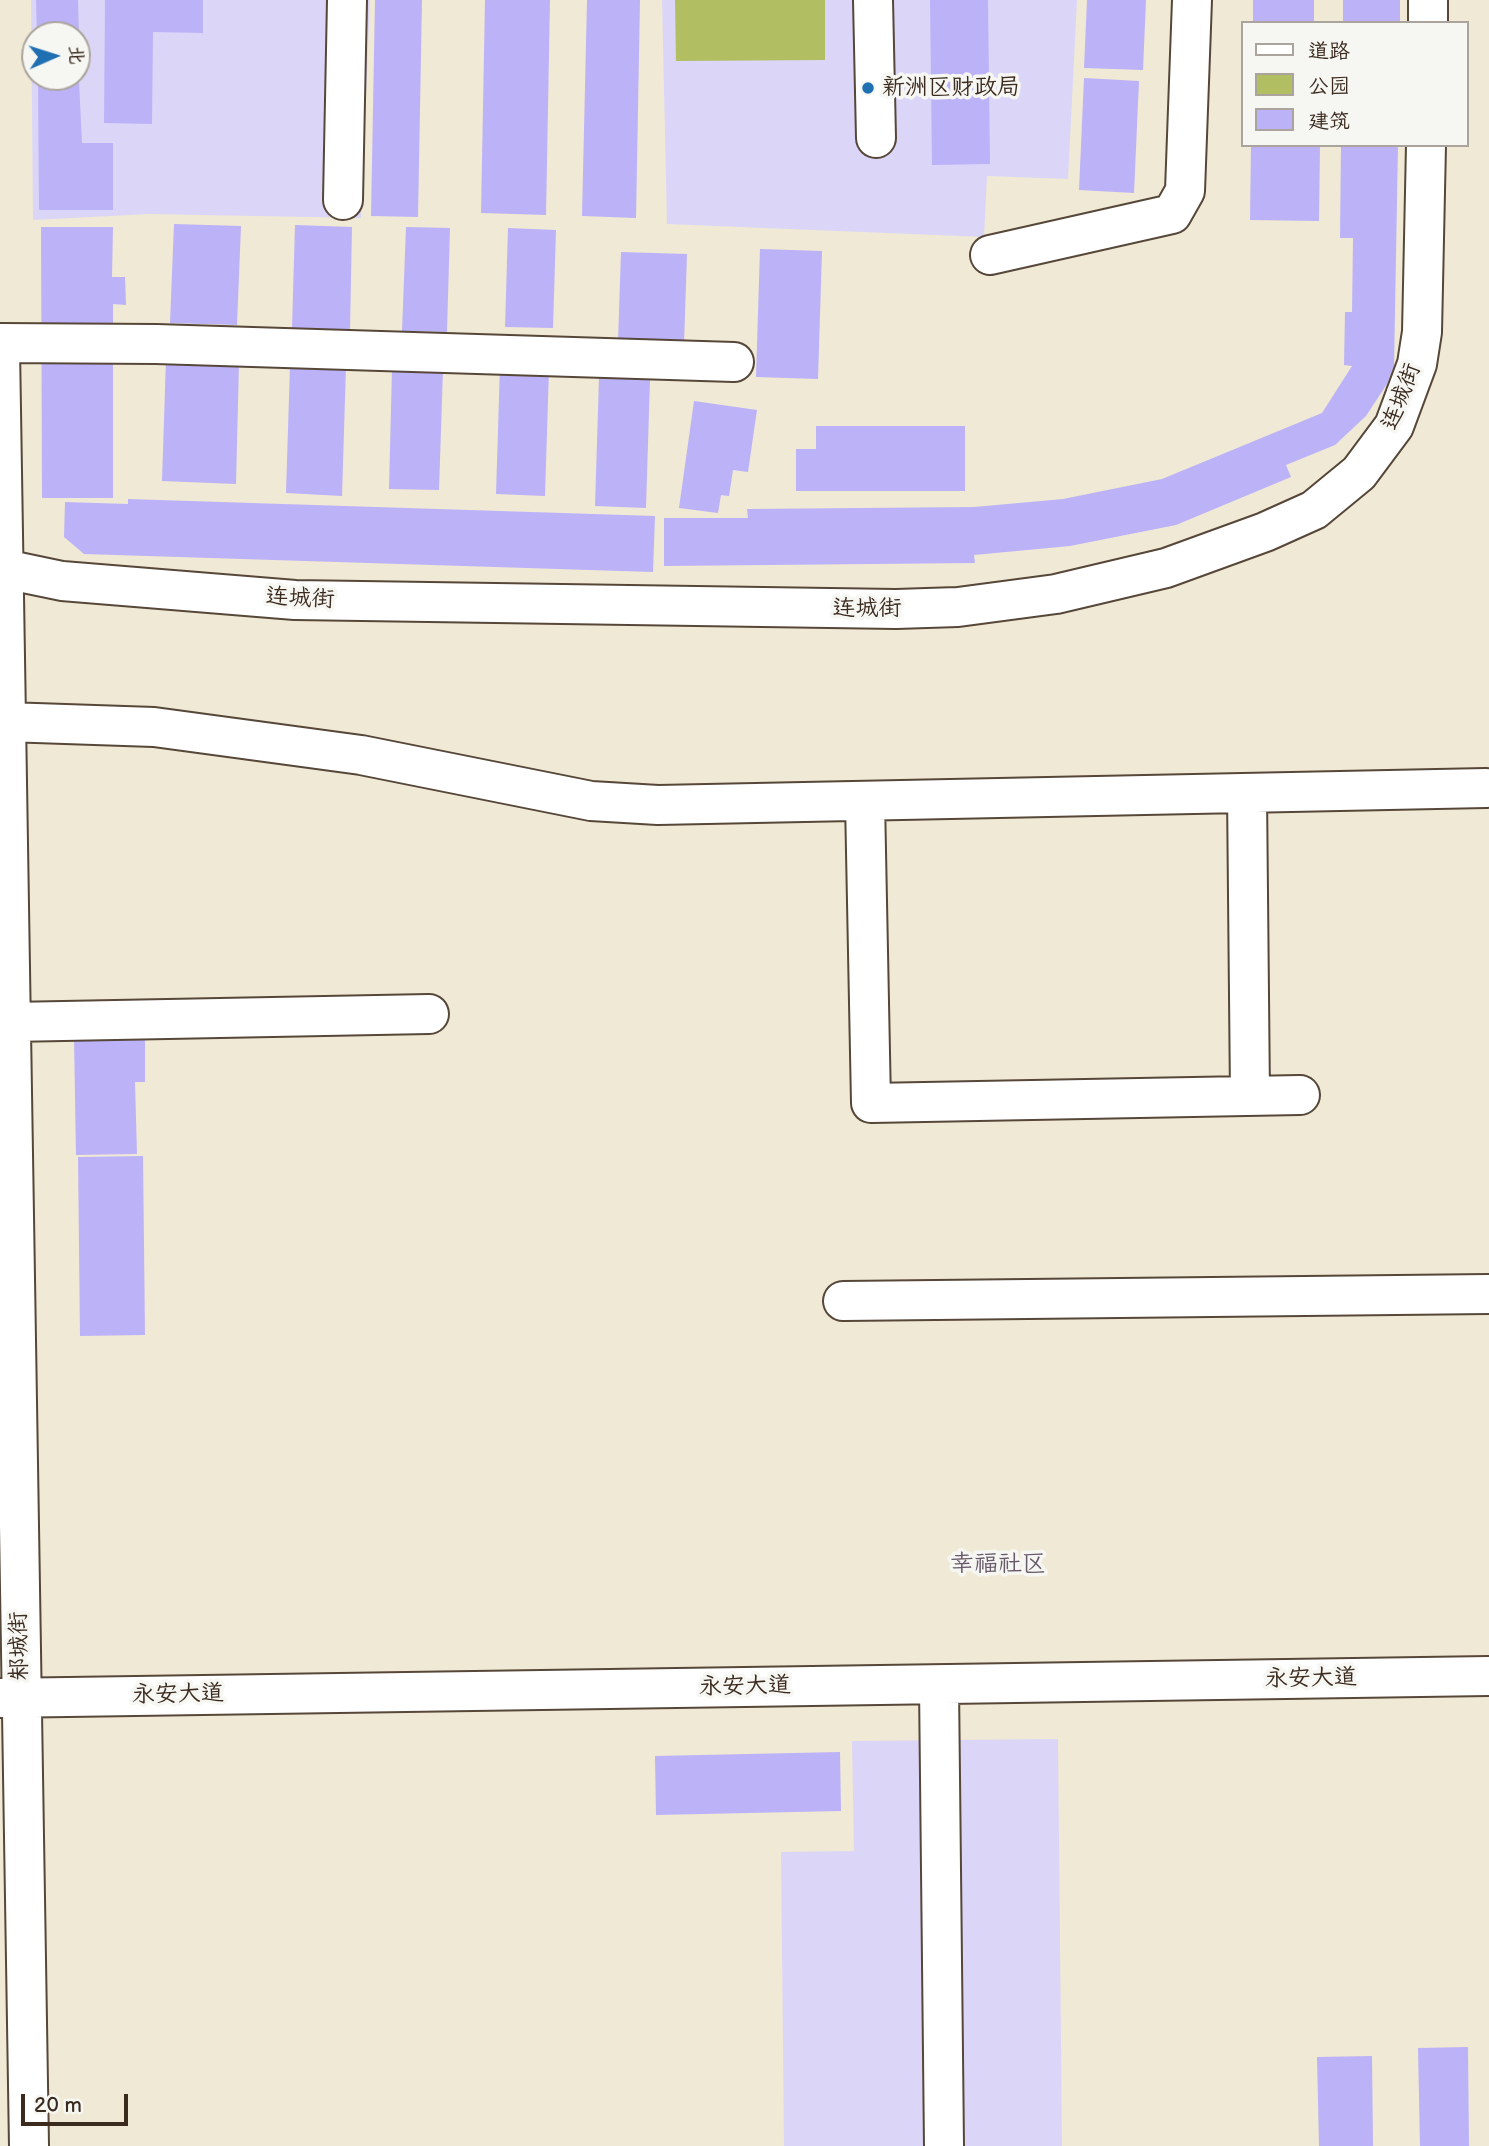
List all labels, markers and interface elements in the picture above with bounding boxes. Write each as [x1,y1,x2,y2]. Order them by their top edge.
north arrow [21,21,91,91]
legend [1240,21,1468,147]
text: 道路 [1308,39,1350,64]
text: 北 [63,45,87,65]
place label: 新洲区财政局 [882,74,1020,102]
text: 公园 [1308,74,1350,99]
marker: 新洲区财政局 [860,80,876,96]
text: 建筑 [1308,109,1350,134]
street label: 连城街 [1377,360,1427,434]
street label: 连城街 [265,583,335,615]
street label: 连城街 [833,595,901,623]
district label: 幸福社区 [950,1551,1046,1579]
street label: 邾城街 [6,1611,34,1681]
street label: 永安大道 [1265,1664,1357,1694]
street label: 永安大道 [699,1672,791,1702]
street label: 永安大道 [132,1680,224,1710]
scale bar [24,2080,131,2124]
text: 20 m [34,2093,82,2118]

